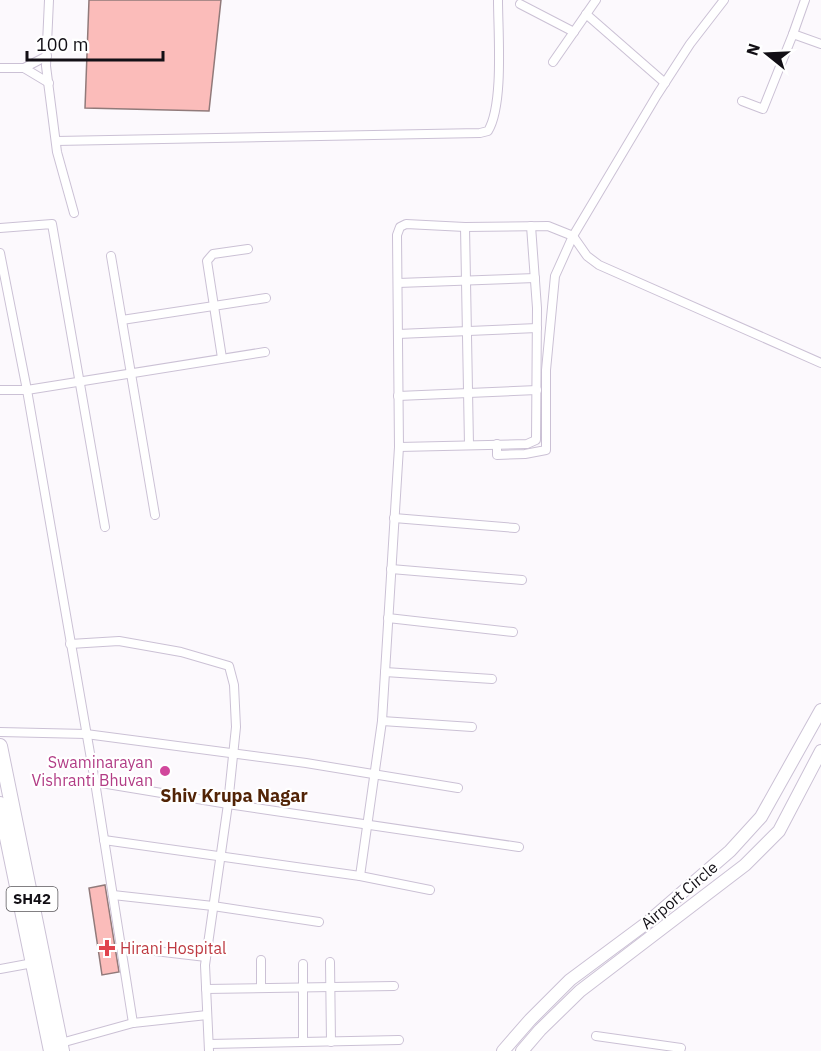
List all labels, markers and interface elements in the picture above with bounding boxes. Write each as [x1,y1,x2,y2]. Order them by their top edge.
scale bar [27,24,164,62]
north arrow [737,24,797,84]
text: 100 m [36,33,88,56]
text: N [741,41,764,58]
place label: Swaminarayan Vishranti Bhuvan [32,752,153,790]
marker: Swaminarayan Vishranti Bhuvan [158,764,172,778]
district label: Shiv Krupa Nagar [160,784,308,807]
street label: Airport Circle [636,857,722,933]
road number: SH42 [6,887,57,911]
place label: Hirani Hospital [120,938,226,958]
marker: Hirani Hospital [98,939,116,957]

